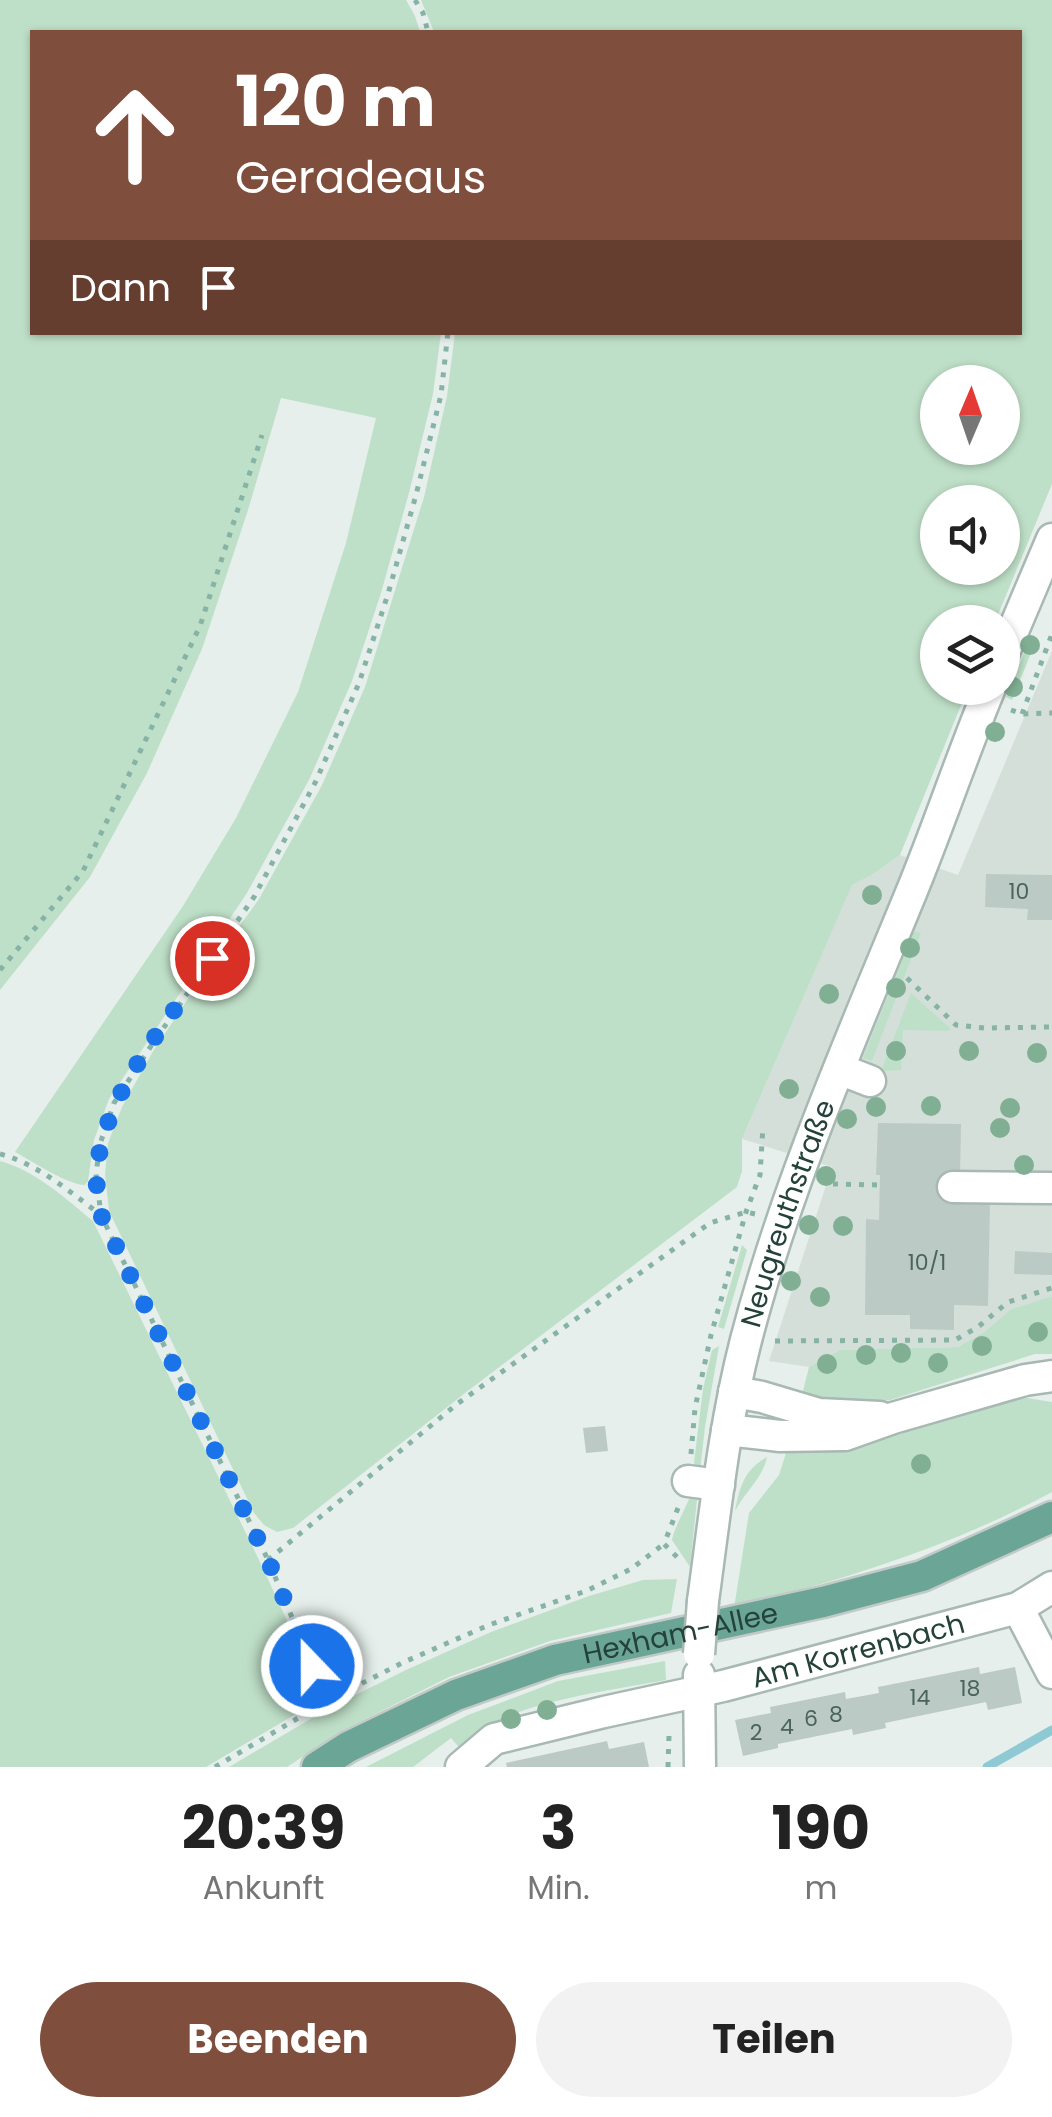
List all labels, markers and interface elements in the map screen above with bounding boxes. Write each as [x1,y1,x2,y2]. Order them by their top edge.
text: 120 m [235,52,436,151]
icon: ahead [70,70,200,200]
text: Geradeaus [235,146,486,209]
icon: arrive [191,260,246,315]
text: Dann [70,261,171,314]
north arrow [920,365,1020,465]
map controls [920,365,1020,705]
button: sound [920,485,1020,585]
button: layers [920,605,1020,705]
house number: 10 [1009,876,1029,907]
pin [170,916,255,1001]
icon: arrive [185,931,240,986]
street label: Neugreuthstraße [731,1094,845,1332]
house number: 10/1 [908,1247,946,1278]
street label: Hexham-Allee [579,1593,782,1673]
street label: Am Korrenbach [747,1604,969,1698]
position arrow [260,1614,364,1718]
house number: 18 [960,1673,980,1704]
house number: 14 [910,1682,931,1713]
house number: 8 [829,1699,843,1730]
house number: 6 [804,1703,818,1734]
house number: 4 [780,1711,794,1742]
house number: 2 [750,1717,762,1748]
text: 20:39 [182,1786,345,1870]
text: 3 [540,1786,577,1870]
text: 190 [772,1786,870,1870]
text: Ankunft [203,1865,324,1910]
text: Min. [527,1865,590,1910]
text: m [804,1865,837,1910]
button: Beenden [40,1982,516,2097]
button: Teilen [536,1982,1012,2097]

